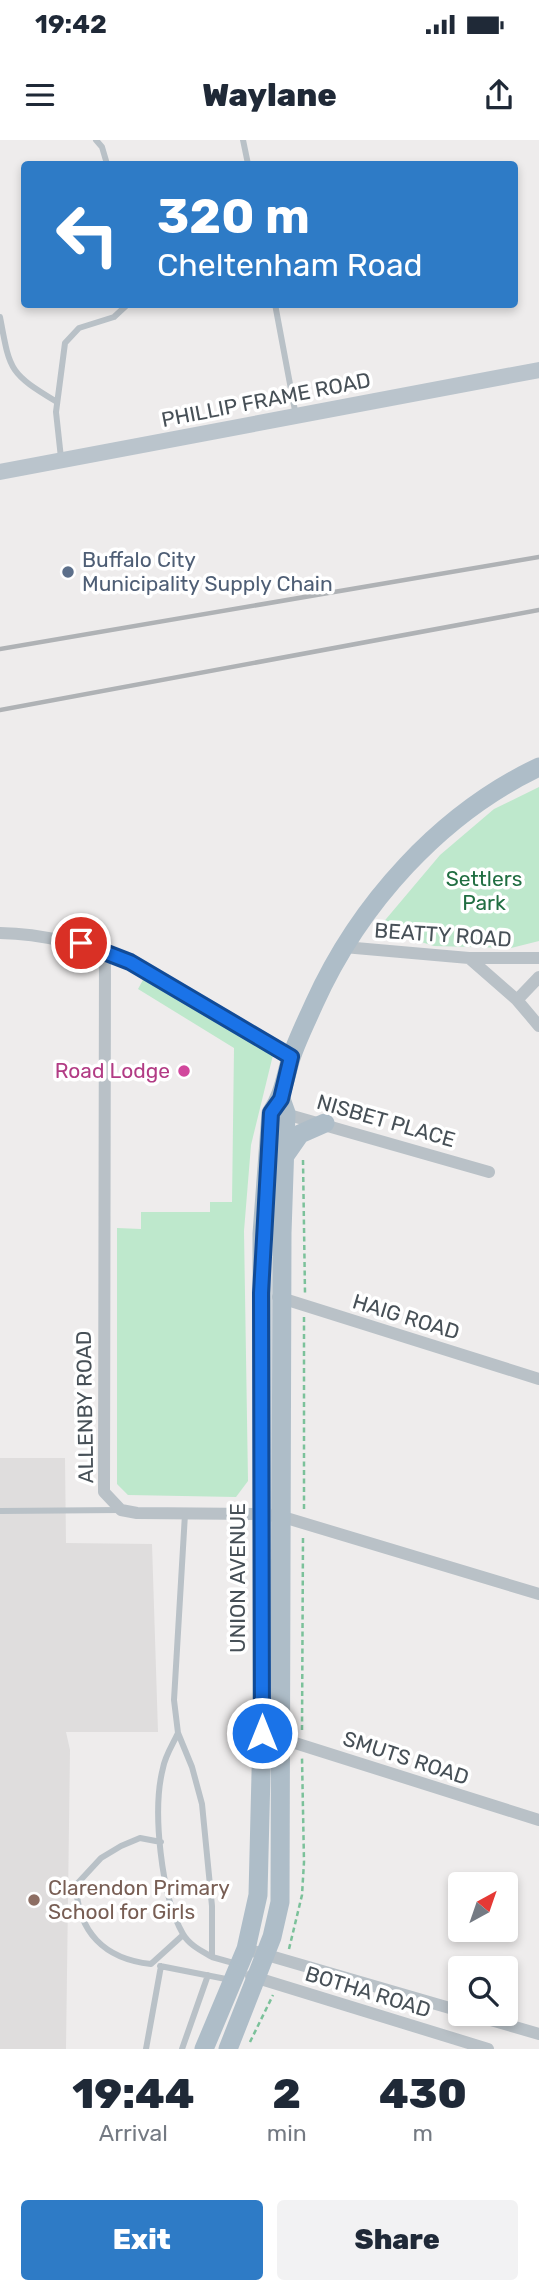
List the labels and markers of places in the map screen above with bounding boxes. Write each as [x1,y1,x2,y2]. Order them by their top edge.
place label: Buffalo City Municipality Supply Chain [82,547,333,596]
marker: Buffalo City Municipality Supply Chain [60,564,76,580]
pin [51,913,111,973]
place label: Road Lodge [55,1058,170,1083]
marker: Road Lodge [176,1063,192,1079]
place label: Clarendon Primary School for Girls [48,1875,230,1924]
marker: Clarendon Primary School for Girls [26,1892,42,1908]

